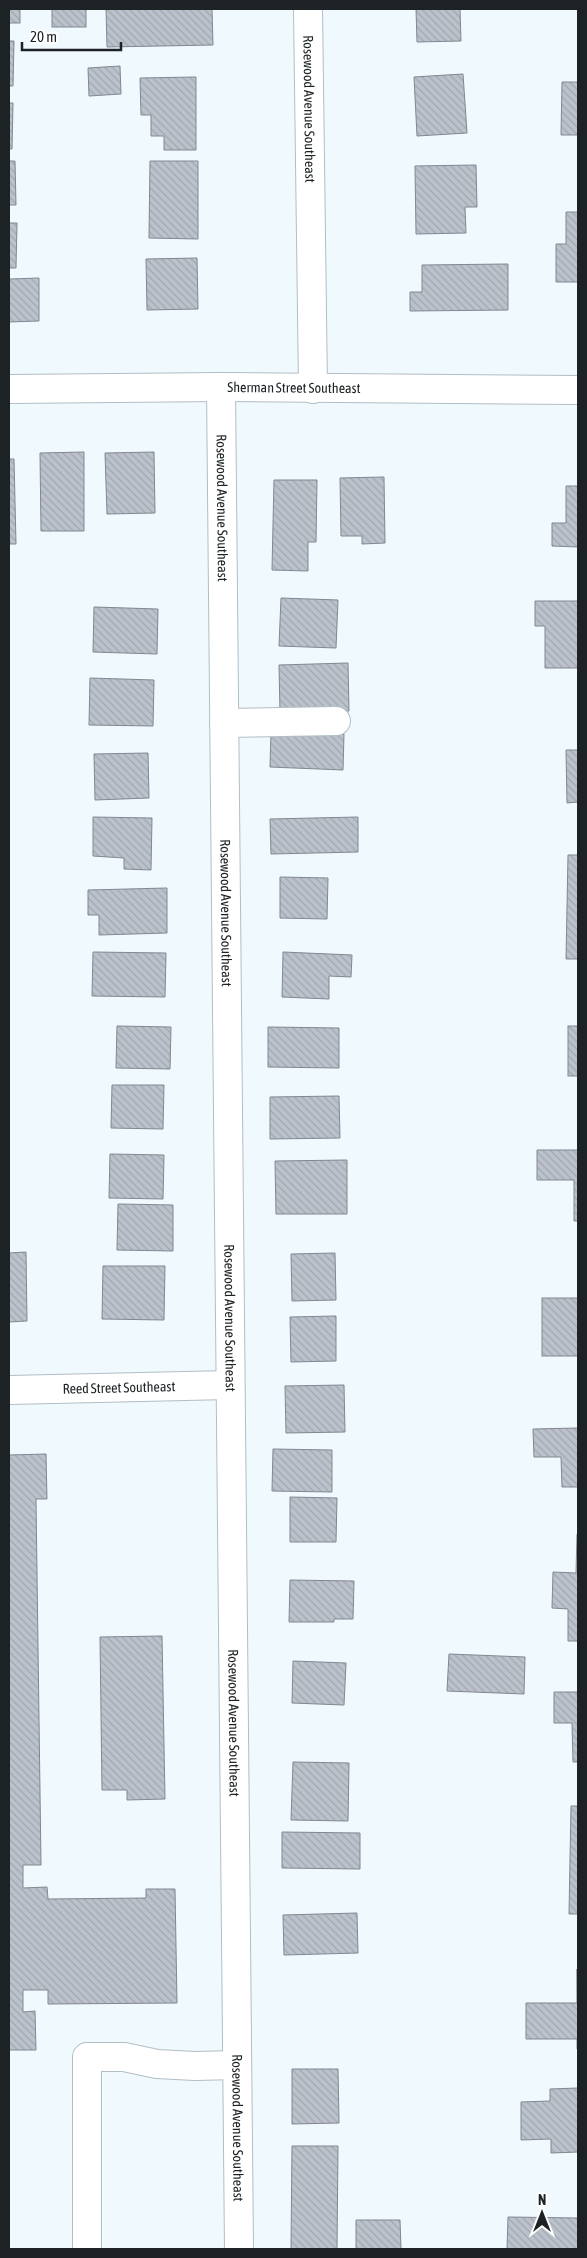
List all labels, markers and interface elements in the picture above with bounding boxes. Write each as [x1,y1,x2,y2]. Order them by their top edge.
scale bar [22,20,121,52]
text: 20 m [30,28,57,45]
street label: Rosewood Avenue Southeast [300,35,318,183]
street label: Sherman Street Southeast [227,379,361,396]
street label: Rosewood Avenue Southeast [213,434,231,582]
street label: Rosewood Avenue Southeast [217,839,235,987]
street label: Rosewood Avenue Southeast [221,1244,239,1392]
street label: Reed Street Southeast [62,1378,176,1397]
street label: Rosewood Avenue Southeast [225,1649,243,1797]
street label: Rosewood Avenue Southeast [229,2054,247,2202]
north arrow [517,2188,567,2238]
text: N [538,2192,546,2208]

